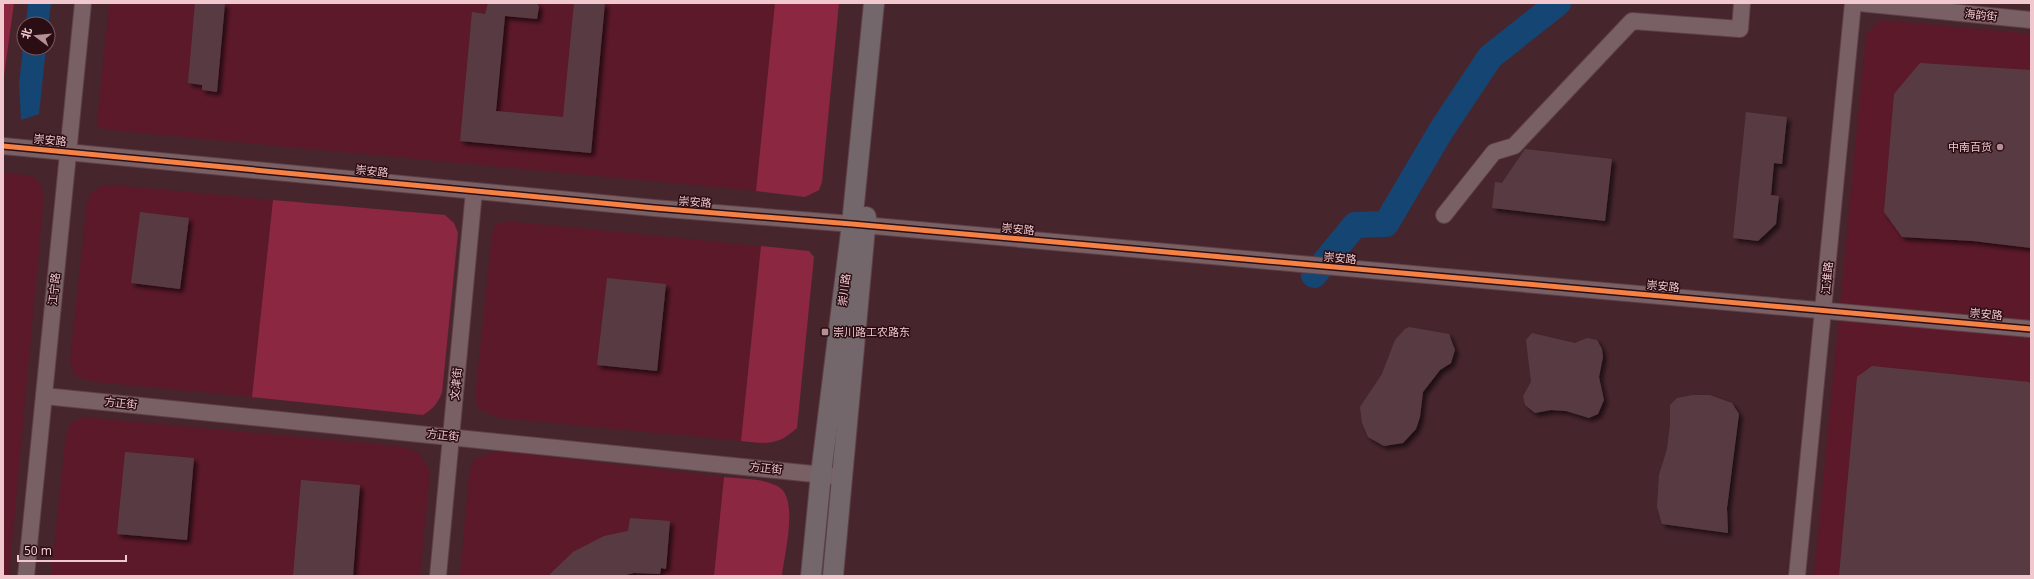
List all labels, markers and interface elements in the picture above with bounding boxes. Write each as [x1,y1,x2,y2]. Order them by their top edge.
street label: 海韵街 [1964,5,1998,24]
north arrow [16,16,56,56]
text: 北 [17,26,35,40]
street label: 崇安路 [33,131,67,148]
place label: 中南百货 [1948,139,1992,154]
marker: 中南百货 [1995,142,2005,152]
street label: 崇安路 [355,161,389,180]
street label: 崇安路 [678,193,712,210]
street label: 崇安路 [1001,220,1035,237]
street label: 崇安路 [1323,249,1357,266]
street label: 江淮路 [1818,261,1835,295]
street label: 江宁路 [44,272,63,306]
street label: 崇川路 [834,273,853,307]
street label: 崇安路 [1646,277,1680,294]
street label: 崇安路 [1969,305,2003,322]
place label: 崇川路工农路东 [833,324,910,339]
marker: 崇川路工农路东 [820,327,830,337]
street label: 文津街 [447,367,464,401]
street label: 方正街 [104,393,138,412]
street label: 方正街 [426,425,460,444]
street label: 方正街 [749,458,783,477]
scale bar [18,537,126,563]
text: 50 m [24,542,52,559]

